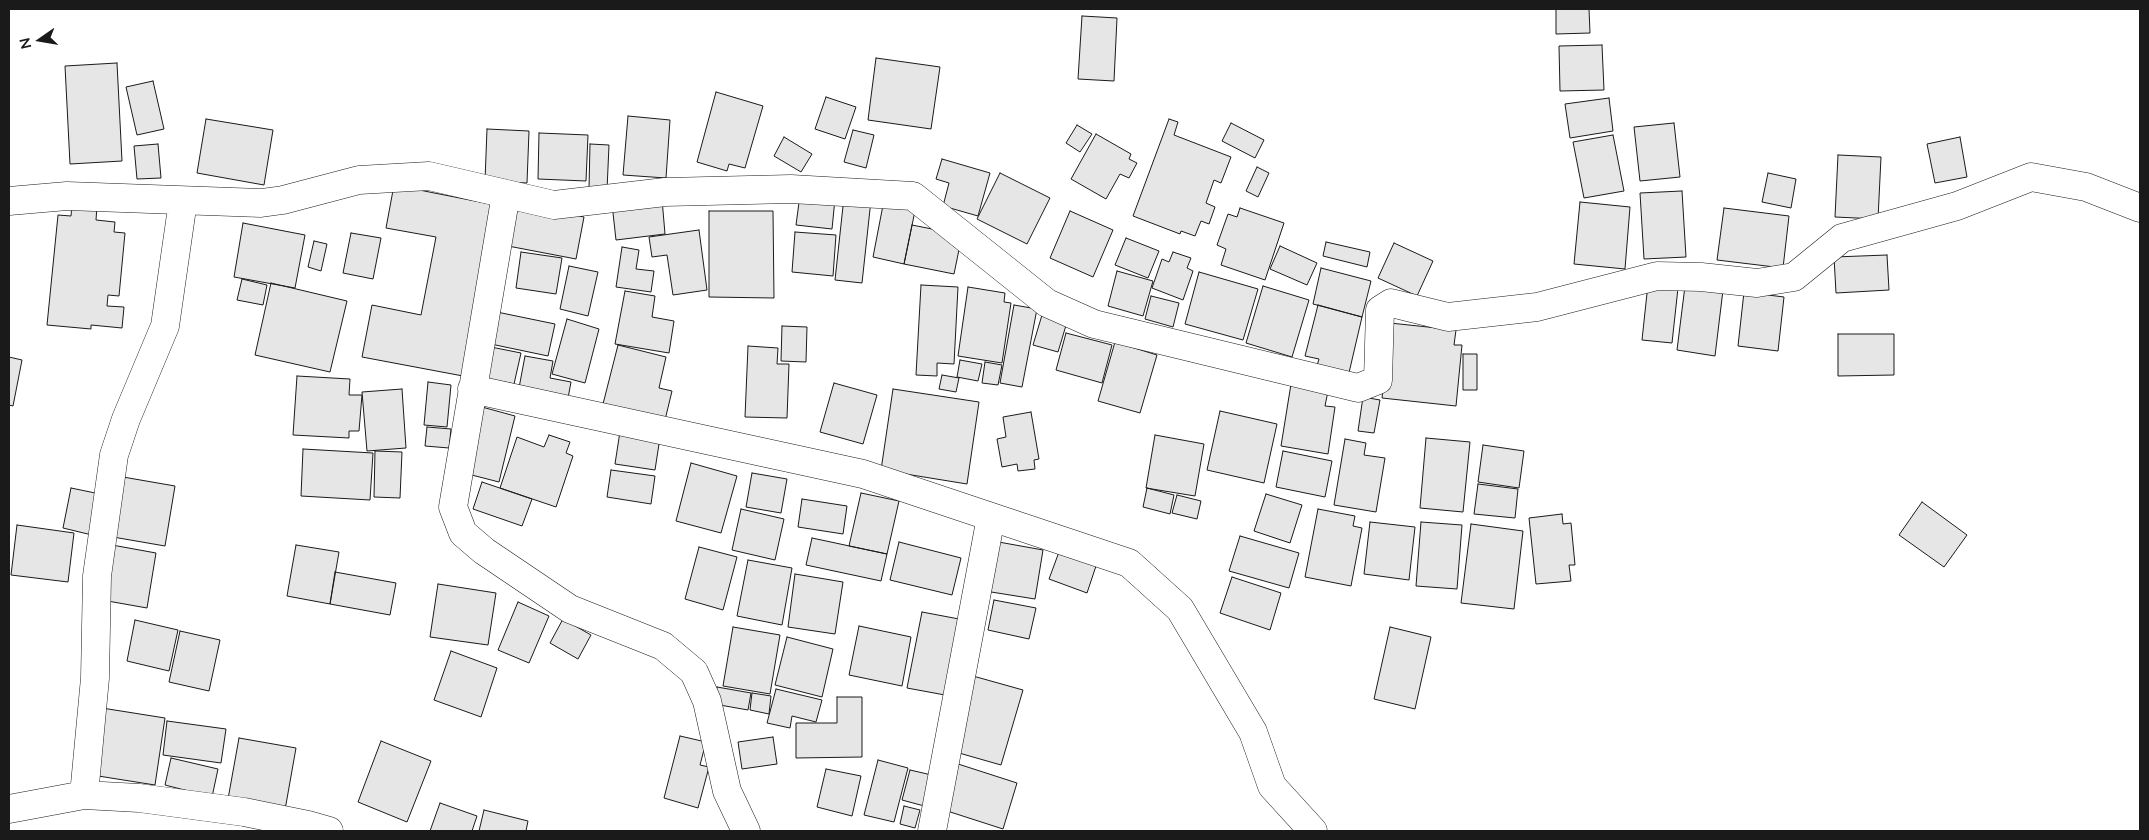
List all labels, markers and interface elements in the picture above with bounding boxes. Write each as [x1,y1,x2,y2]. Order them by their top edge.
north arrow [15,15,65,65]
text: N [15,36,34,51]

